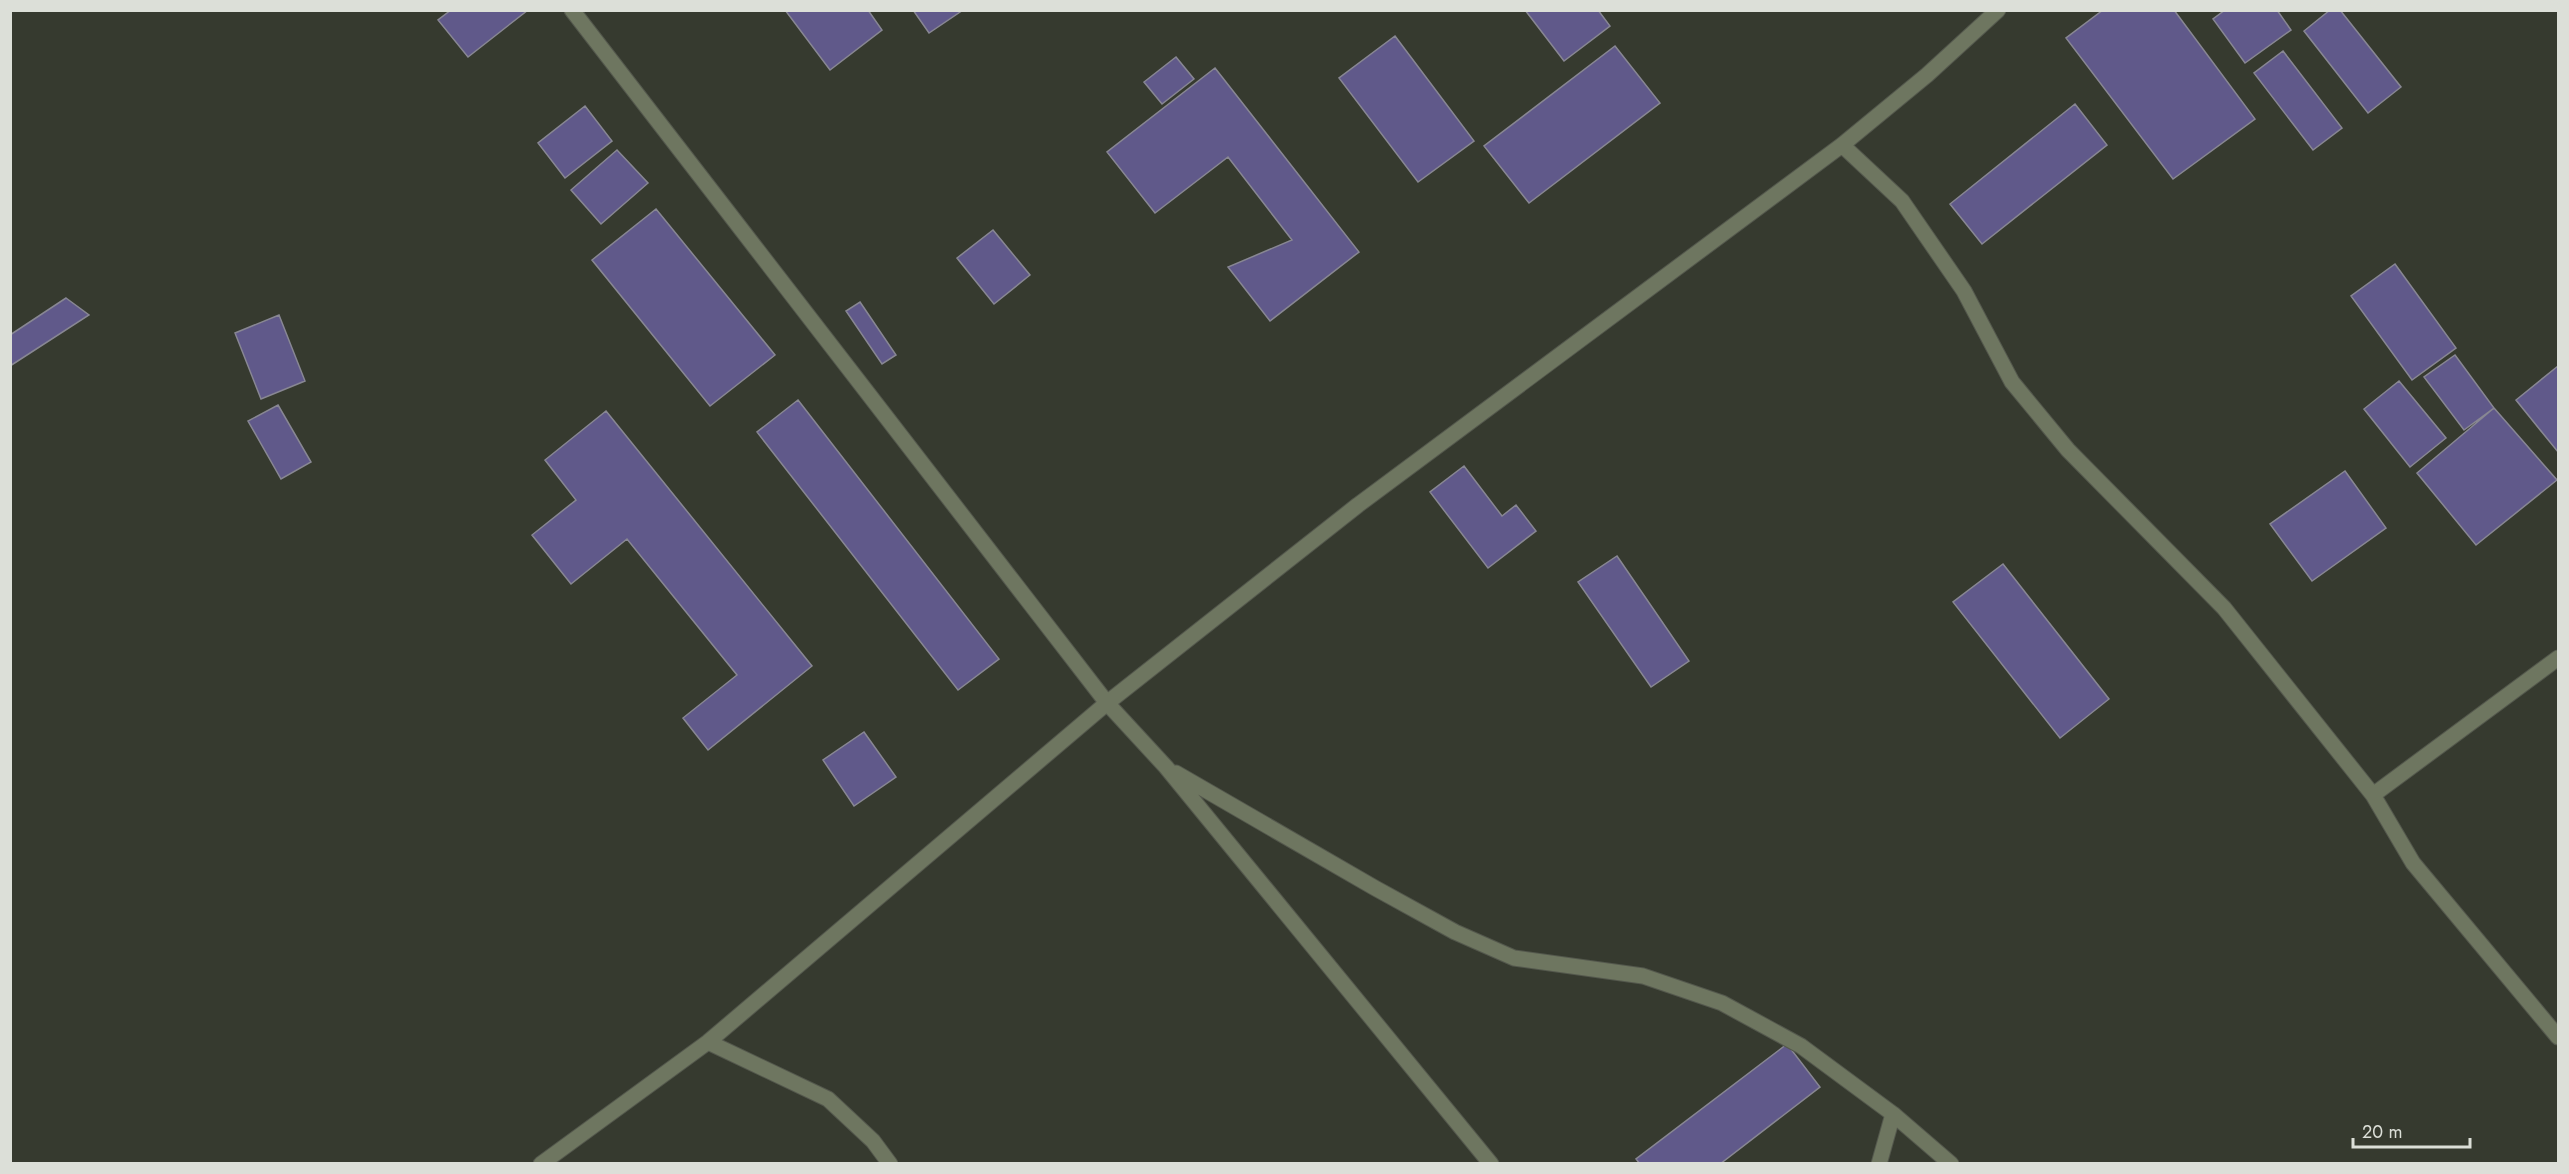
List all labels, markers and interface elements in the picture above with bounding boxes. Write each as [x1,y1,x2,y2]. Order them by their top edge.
scale bar [2353,1111,2470,1149]
text: 20 m [2362,1119,2402,1145]

